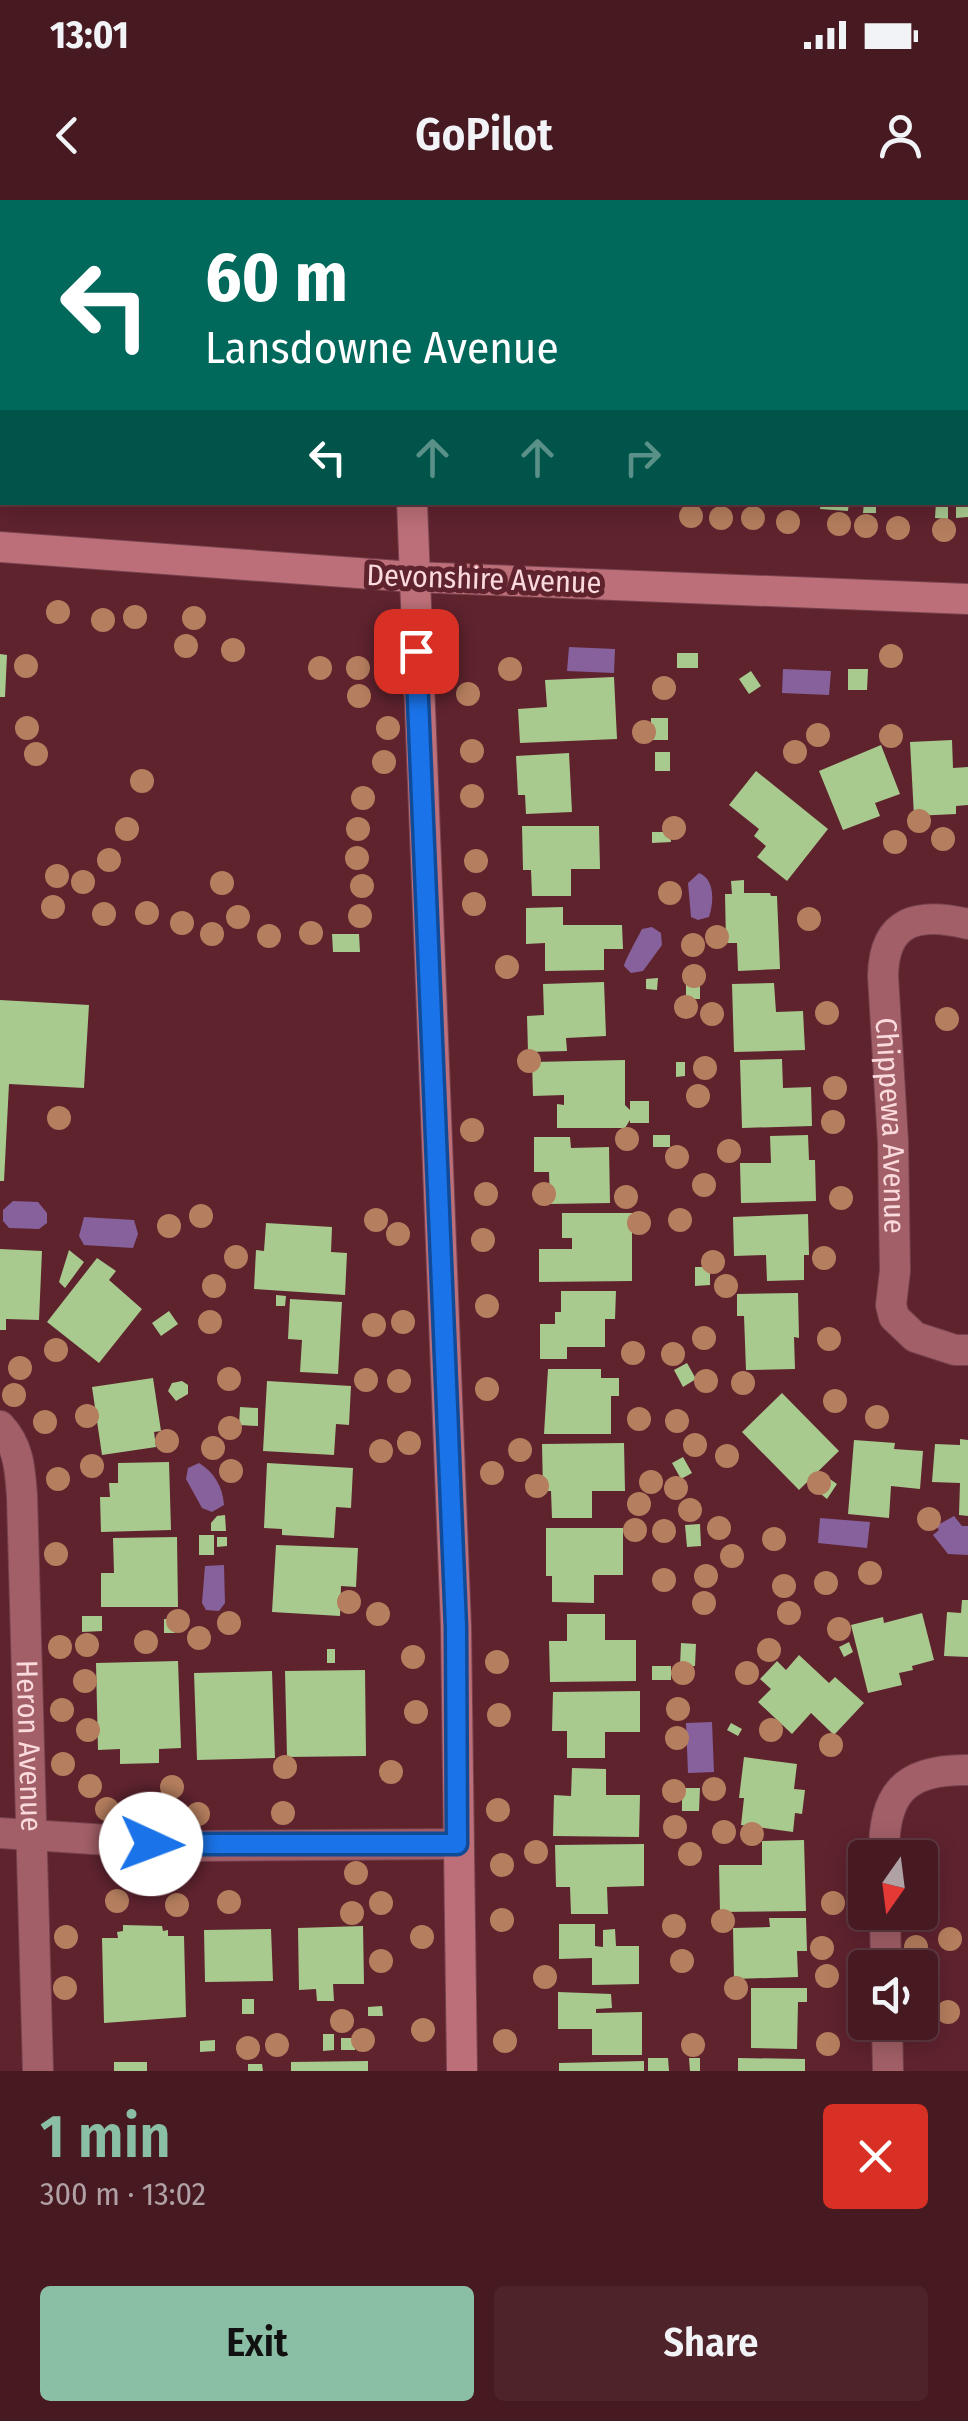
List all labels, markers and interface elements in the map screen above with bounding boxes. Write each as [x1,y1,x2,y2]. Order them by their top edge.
text: 13:01 [50,12,129,58]
icon: back [40,108,95,163]
text: GoPilot [415,108,553,162]
icon: person [873,108,928,163]
text: 60 m [205,236,348,320]
icon: left [40,240,170,370]
text: Lansdowne Avenue [205,321,559,375]
icon: left [300,430,355,485]
icon: ahead [405,430,460,485]
icon: ahead [510,430,565,485]
icon: right [615,430,670,485]
street label: Devonshire Avenue [366,557,602,601]
pin [374,609,459,694]
icon: arrive [389,624,444,679]
street label: Chippewa Avenue [868,1017,912,1234]
street label: Heron Avenue [9,1660,49,1832]
position arrow [99,1792,203,1896]
north arrow [848,1840,938,1930]
map controls [848,1840,938,2040]
button: sound [848,1950,938,2040]
text: 1 min [40,2101,171,2173]
button: close [823,2104,928,2209]
text: 300 m · 13:02 [40,2175,206,2213]
button: Exit [40,2286,474,2401]
button: Share [494,2286,928,2401]

